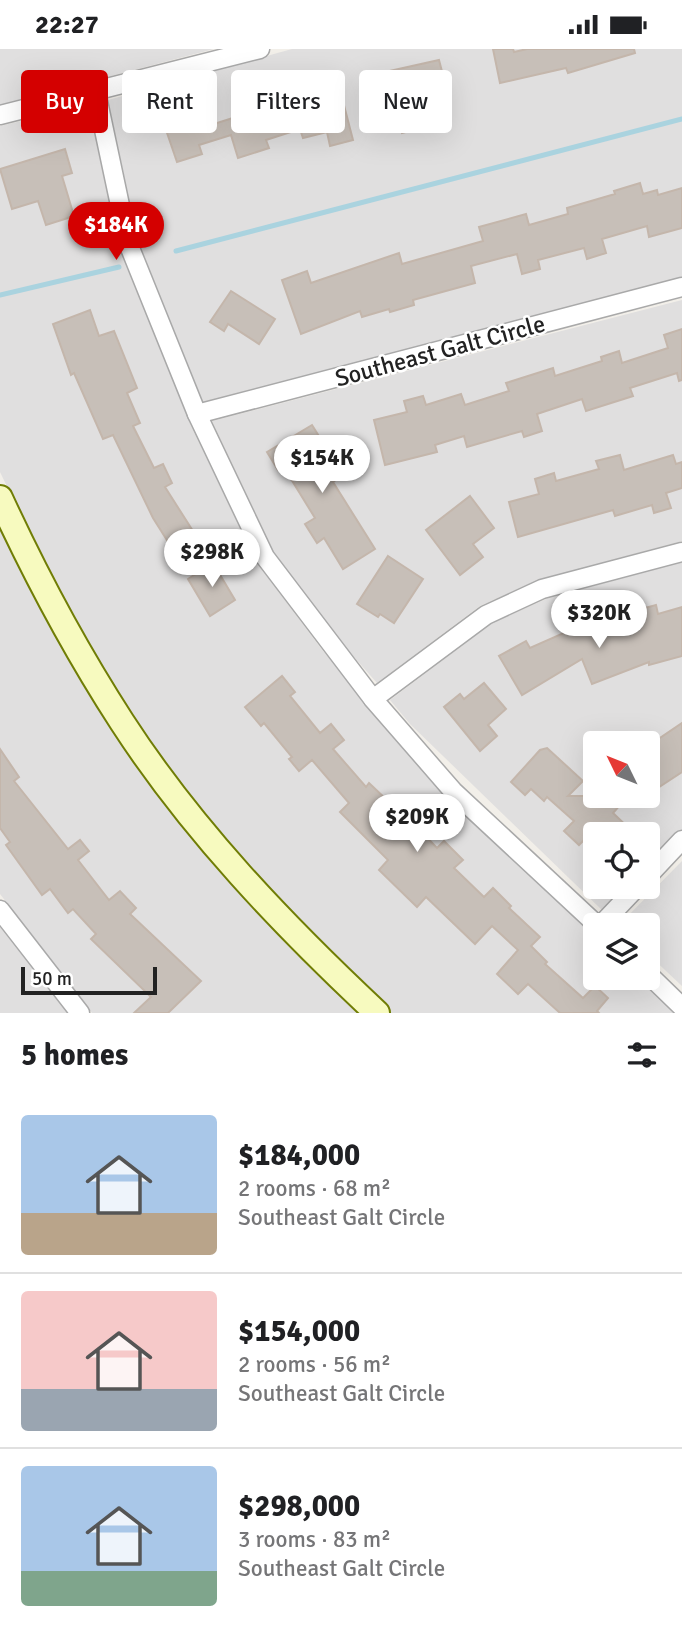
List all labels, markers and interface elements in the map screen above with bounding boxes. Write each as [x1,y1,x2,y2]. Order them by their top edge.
text: 22:27 [35,9,99,41]
chip: Buy [21,70,108,133]
chip: Rent [122,70,217,133]
chip: Filters [231,70,345,133]
chip: New [359,70,452,133]
pin: $184K [67,203,165,262]
text: $184K [84,210,148,239]
street label: Southeast Galt Circle [332,309,548,393]
pin: $154K [273,435,371,495]
text: $154K [290,443,354,472]
pin: $298K [163,529,261,589]
text: $298K [180,537,244,566]
pin: $320K [550,591,648,650]
text: $320K [567,598,631,627]
north arrow [583,731,660,809]
map controls [583,731,660,990]
pin: $209K [368,795,466,854]
text: $209K [385,802,449,831]
button: locate [583,822,660,899]
button: layers [583,913,660,990]
scale bar [21,964,158,996]
text: 50 m [32,967,72,991]
icon: filters [623,1036,661,1074]
text: 5 homes [21,1037,128,1074]
text: $184,000 [238,1137,360,1174]
icon: home [77,1143,161,1227]
text: 2 rooms · 68 m² [238,1174,391,1203]
text: Southeast Galt Circle [238,1203,445,1232]
text: $154,000 [238,1313,360,1350]
icon: home [77,1319,161,1403]
text: 2 rooms · 56 m² [238,1350,391,1379]
text: Southeast Galt Circle [238,1379,445,1408]
text: $298,000 [238,1488,360,1525]
icon: home [77,1494,161,1578]
text: 3 rooms · 83 m² [238,1525,391,1554]
text: Southeast Galt Circle [238,1554,445,1583]

